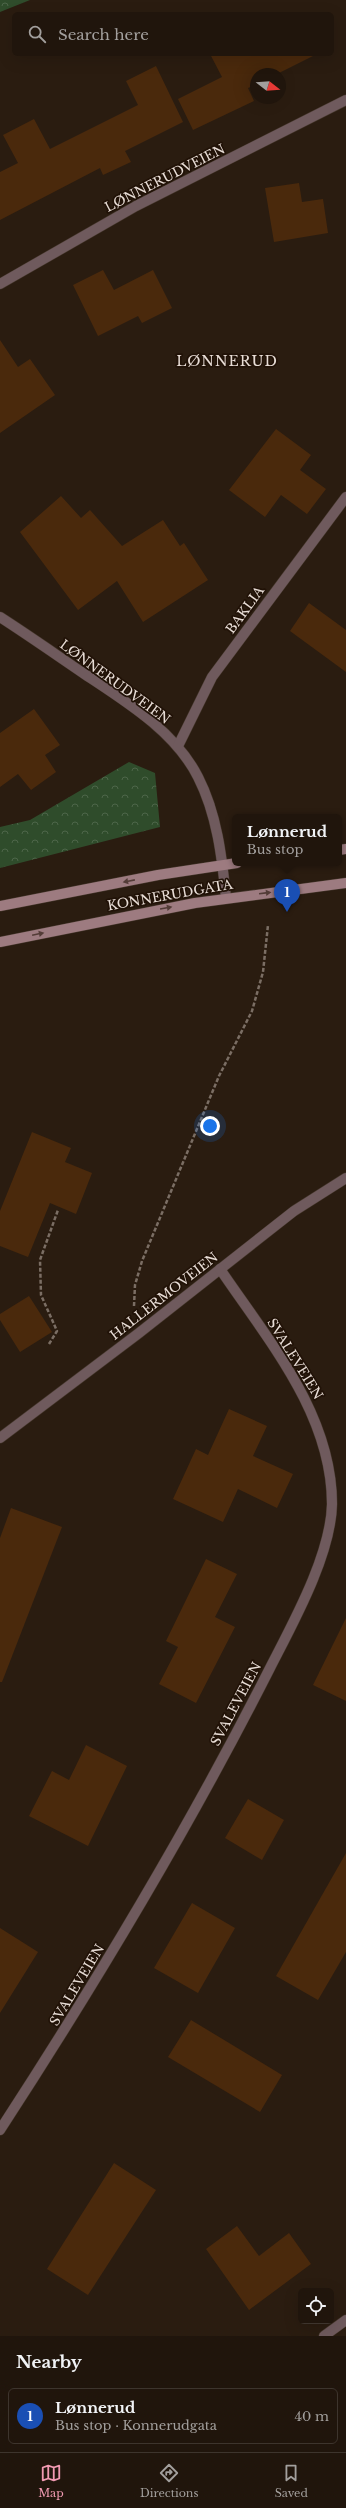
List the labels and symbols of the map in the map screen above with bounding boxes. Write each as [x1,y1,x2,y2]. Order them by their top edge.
north arrow [250,68,286,104]
street label: LØNNERUDVEIEN [102,140,228,216]
district label: LØNNERUD [176,352,278,370]
street label: BAKLIA [222,582,269,637]
street label: LØNNERUDVEIEN [56,636,174,728]
street label: KONNERUDGATA [106,875,235,914]
one-way arrow [123,878,135,884]
pin: 1 [274,879,300,912]
one-way arrow [259,890,271,896]
one-way arrow [159,905,172,911]
one-way arrow [32,930,44,936]
your location [200,1116,220,1136]
street label: HALLERMOVEIEN [106,1248,222,1344]
street label: SVALEVEIEN [263,1315,327,1403]
street label: SVALEVEIEN [207,1659,265,1749]
street label: SVALEVEIEN [46,1941,108,2029]

